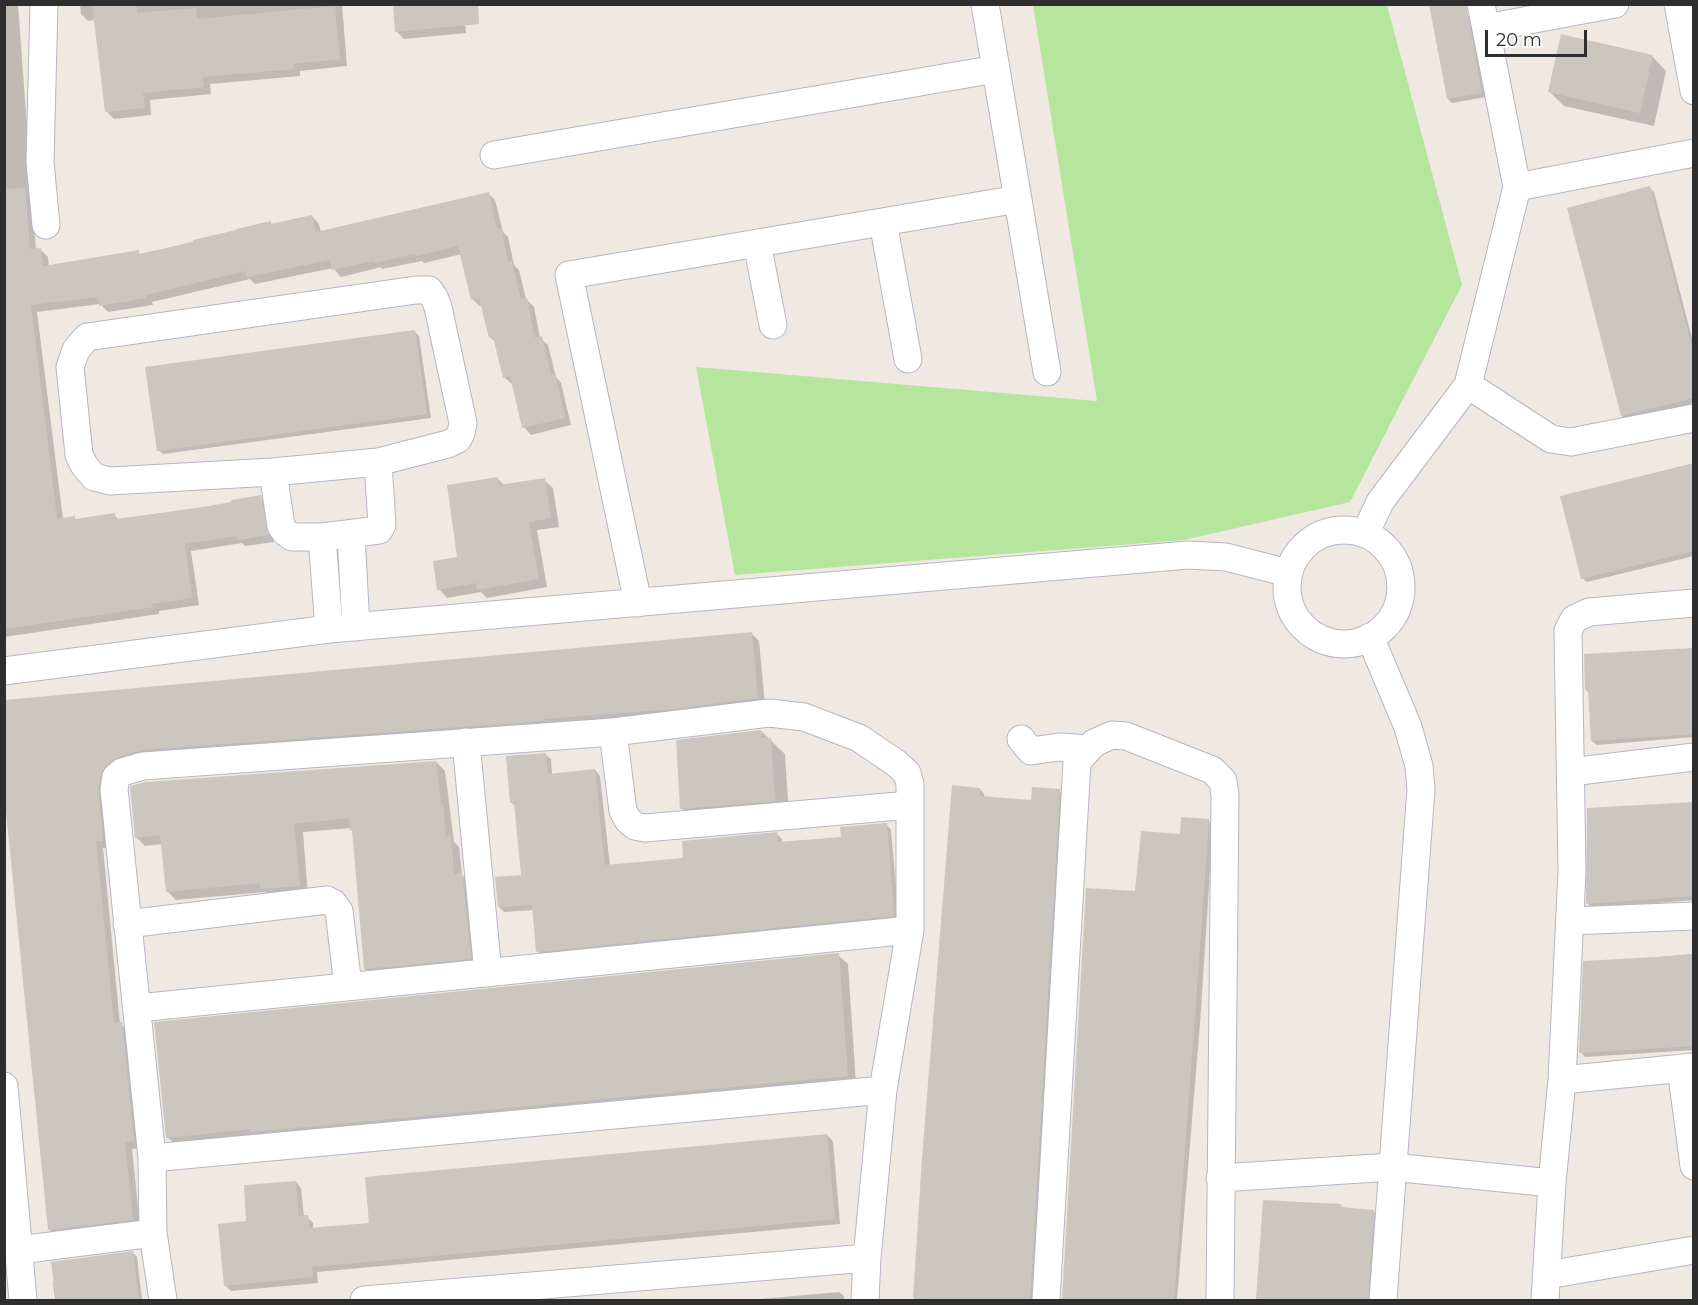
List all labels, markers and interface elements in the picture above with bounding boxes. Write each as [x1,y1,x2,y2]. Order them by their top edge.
scale bar [1488,18,1590,56]
text: 20 m [1496,29,1542,51]

